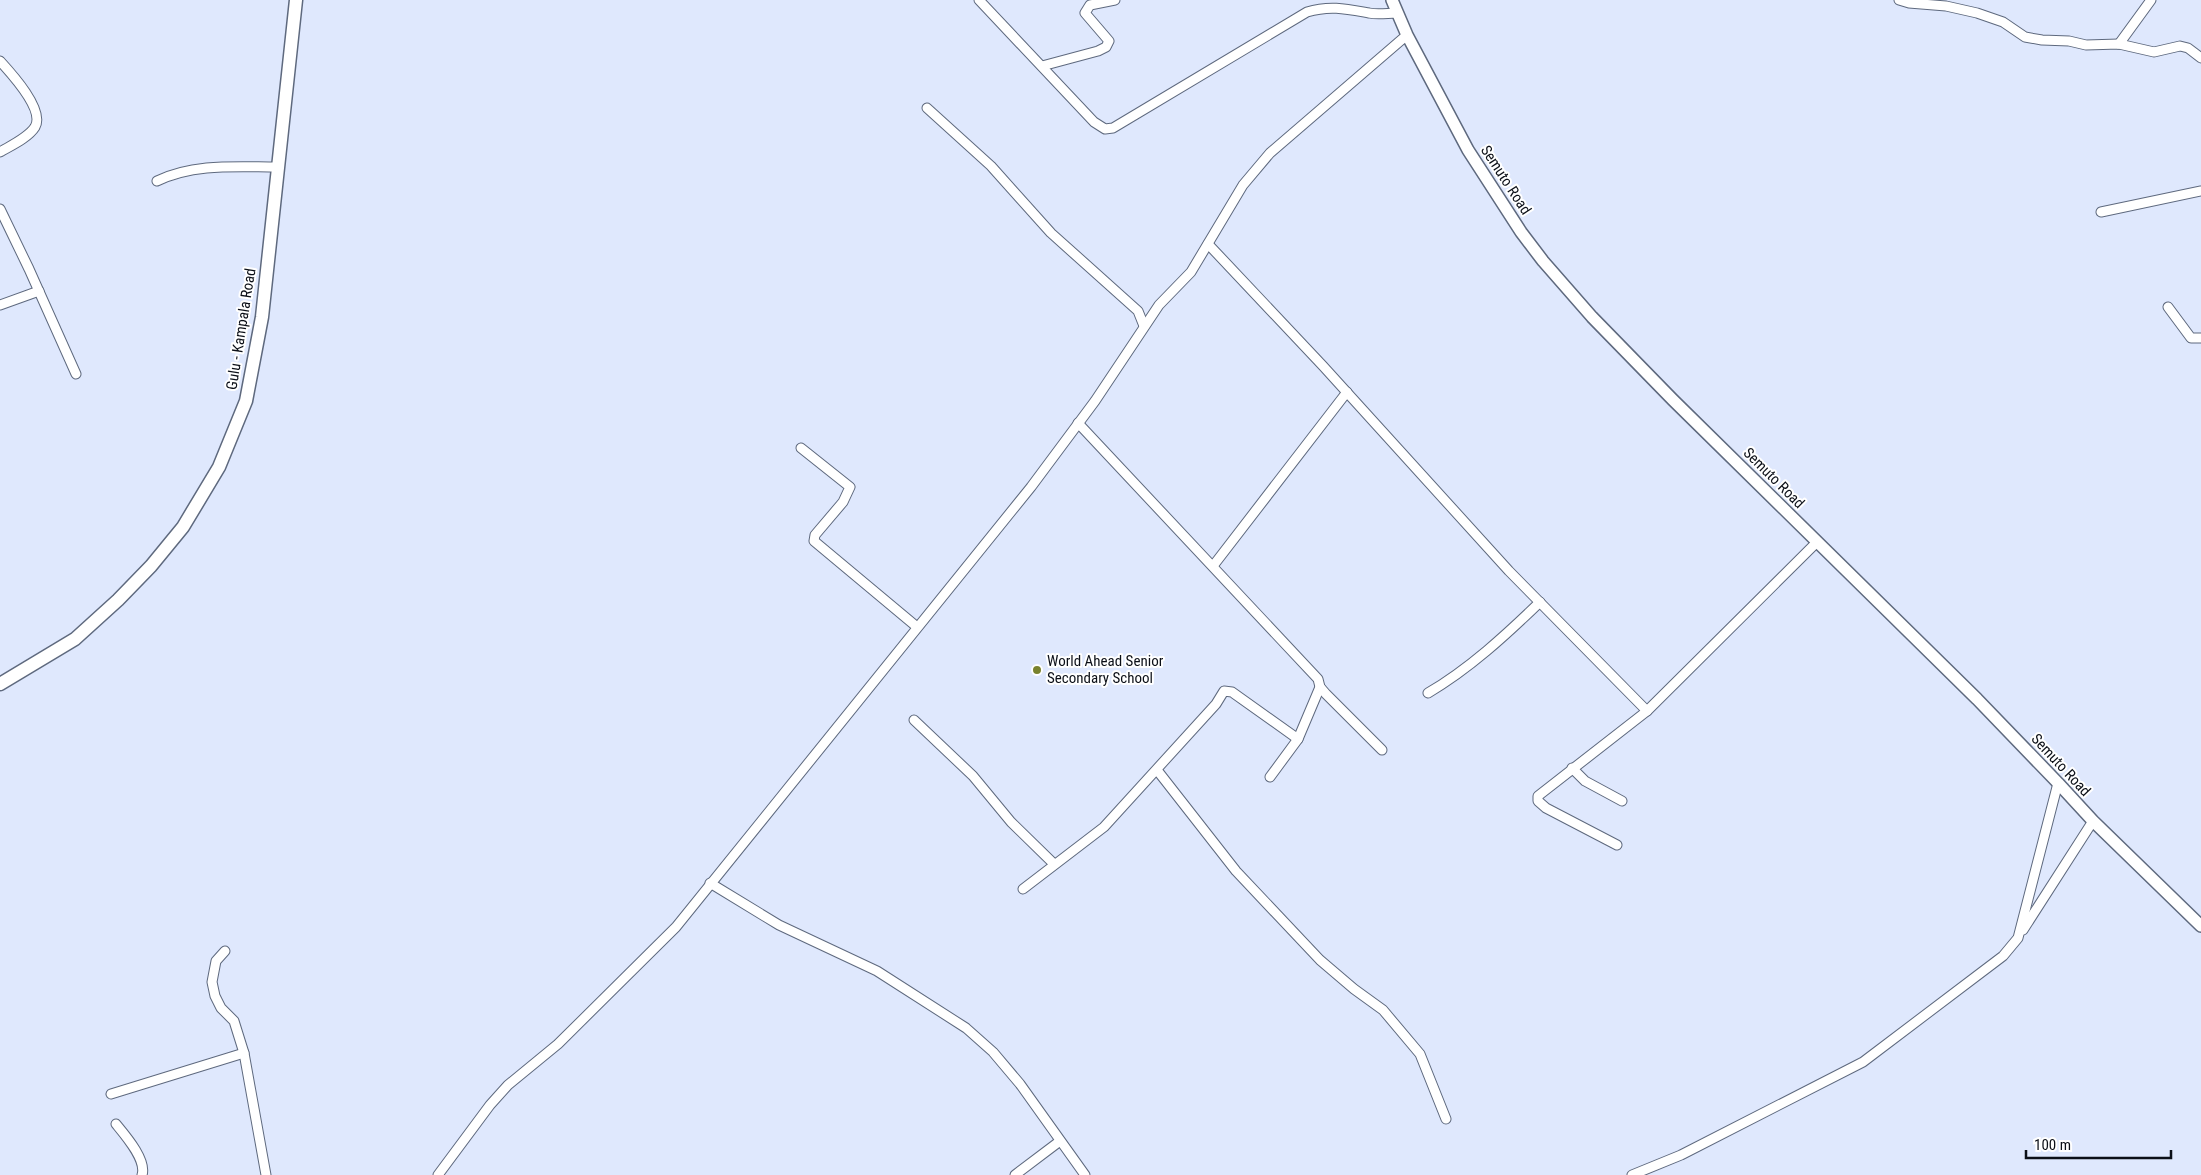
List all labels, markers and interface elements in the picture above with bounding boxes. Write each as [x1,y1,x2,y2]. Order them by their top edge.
street label: Semuto Road [1477,142,1535,218]
street label: Gulu - Kampala Road [223,267,259,391]
street label: Semuto Road [1740,444,1808,512]
place label: World Ahead Senior Secondary School [1047,652,1164,687]
marker: World Ahead Senior Secondary School [1031,664,1043,676]
street label: Semuto Road [2028,730,2094,800]
scale bar [2026,1128,2171,1160]
text: 100 m [2034,1136,2071,1154]

